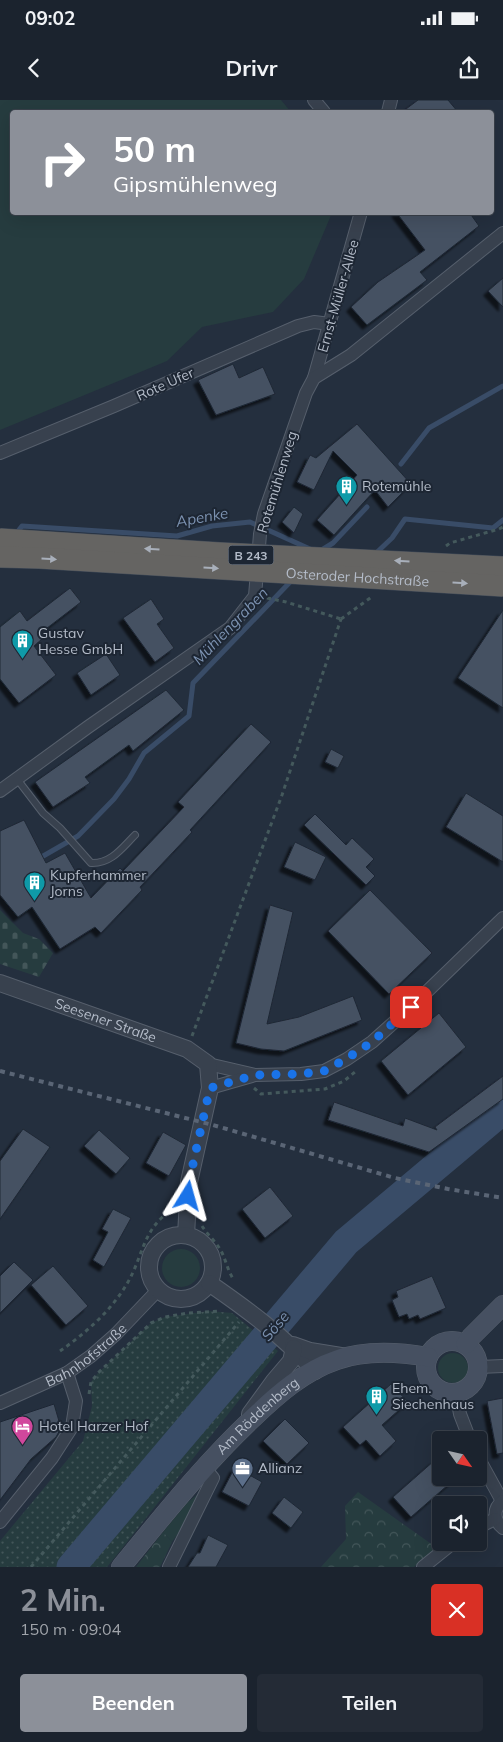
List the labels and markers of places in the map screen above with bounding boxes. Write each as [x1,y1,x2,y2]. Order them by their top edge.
building icon: Rotemühle [334,474,358,505]
place label: Rotemühle [362,477,431,495]
place label: Gustav Hesse GmbH [38,624,123,658]
building icon: Gustav Hesse GmbH [10,629,34,660]
place label: Kupferhammer Jorns [50,866,147,900]
building icon: Kupferhammer Jorns [22,871,46,902]
pin [390,986,432,1028]
place label: Ehem. Siechenhaus [392,1379,474,1413]
building icon: Ehem. Siechenhaus [364,1384,388,1415]
hotel icon: Hotel Harzer Hof [11,1414,35,1445]
place label: Hotel Harzer Hof [39,1417,148,1435]
office icon: Allianz [230,1456,254,1487]
place label: Allianz [258,1459,302,1477]

